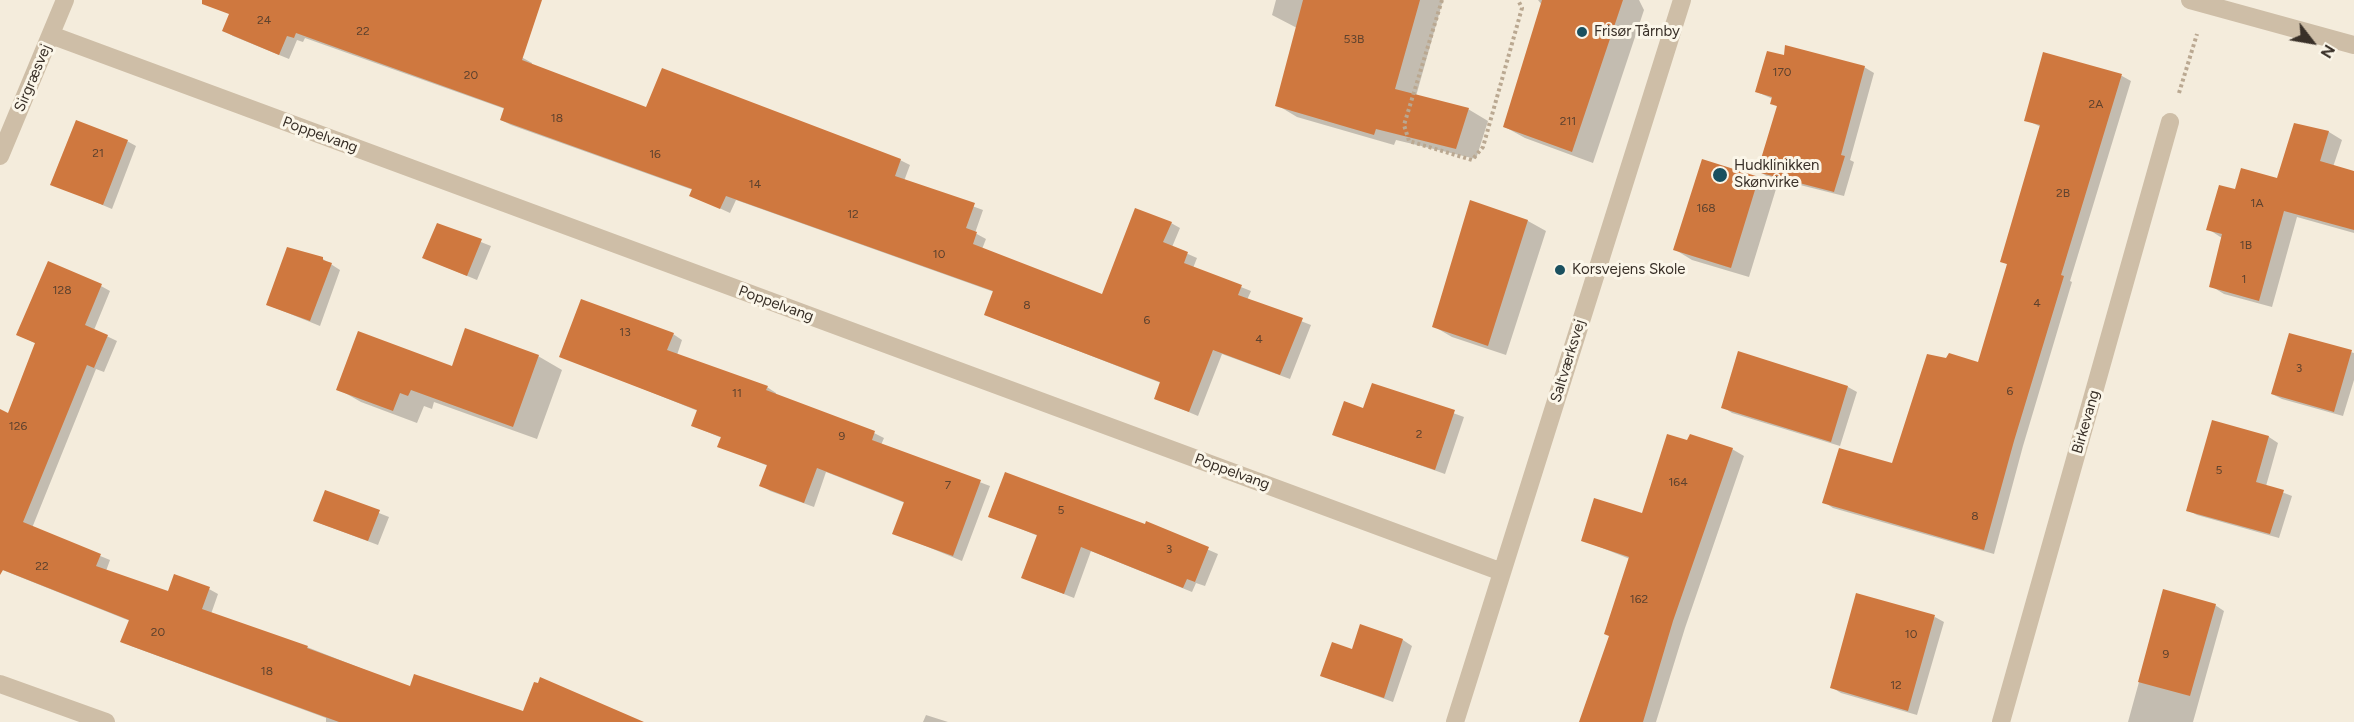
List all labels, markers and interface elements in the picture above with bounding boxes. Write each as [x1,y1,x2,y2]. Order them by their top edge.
north arrow [2282,12,2342,72]
house number: 24 [257,13,271,27]
place label: Frisør Tårnby [1594,23,1680,41]
house number: 22 [356,24,370,38]
marker: Frisør Tårnby [1575,25,1589,39]
house number: 53B [1344,32,1364,46]
text: N [2317,41,2339,62]
street label: Sirgræsvej [11,42,55,114]
house number: 170 [1772,65,1792,79]
house number: 20 [464,68,478,82]
house number: 2A [2089,97,2103,111]
house number: 18 [551,111,563,125]
street label: Poppelvang [280,113,360,157]
house number: 211 [1560,114,1576,128]
house number: 21 [92,146,104,160]
house number: 16 [649,147,661,161]
place label: Hudklinikken Skønvirke [1734,157,1819,192]
marker: Hudklinikken Skønvirke [1711,166,1729,184]
house number: 14 [749,177,761,191]
house number: 2B [2056,186,2070,200]
house number: 1A [2250,196,2264,210]
house number: 168 [1696,201,1716,215]
house number: 12 [847,207,859,221]
house number: 1B [2240,238,2252,252]
house number: 10 [933,247,945,261]
place label: Korsvejens Skole [1572,261,1685,279]
marker: Korsvejens Skole [1553,263,1567,277]
house number: 1 [2242,272,2246,286]
street label: Poppelvang [736,282,816,326]
house number: 128 [52,283,72,297]
house number: 4 [2033,296,2041,310]
house number: 8 [1023,298,1031,312]
house number: 6 [1144,313,1150,327]
street label: Saltværksvej [1547,317,1589,405]
house number: 13 [619,325,631,339]
house number: 4 [1255,332,1263,346]
house number: 3 [2296,361,2302,375]
house number: 6 [2007,384,2013,398]
house number: 11 [732,386,742,400]
street label: Birkevang [2068,388,2104,456]
house number: 126 [9,419,27,433]
house number: 2 [1416,427,1422,441]
house number: 9 [839,429,845,443]
street label: Poppelvang [1192,450,1272,494]
house number: 5 [2216,463,2222,477]
house number: 164 [1668,475,1688,489]
house number: 7 [945,478,951,492]
house number: 5 [1058,503,1064,517]
house number: 8 [1971,509,1979,523]
house number: 3 [1166,542,1172,556]
house number: 22 [35,559,49,573]
house number: 162 [1630,592,1648,606]
house number: 20 [151,625,165,639]
house number: 10 [1905,627,1917,641]
house number: 9 [2163,647,2169,661]
house number: 18 [261,664,273,678]
house number: 12 [1890,678,1902,692]

